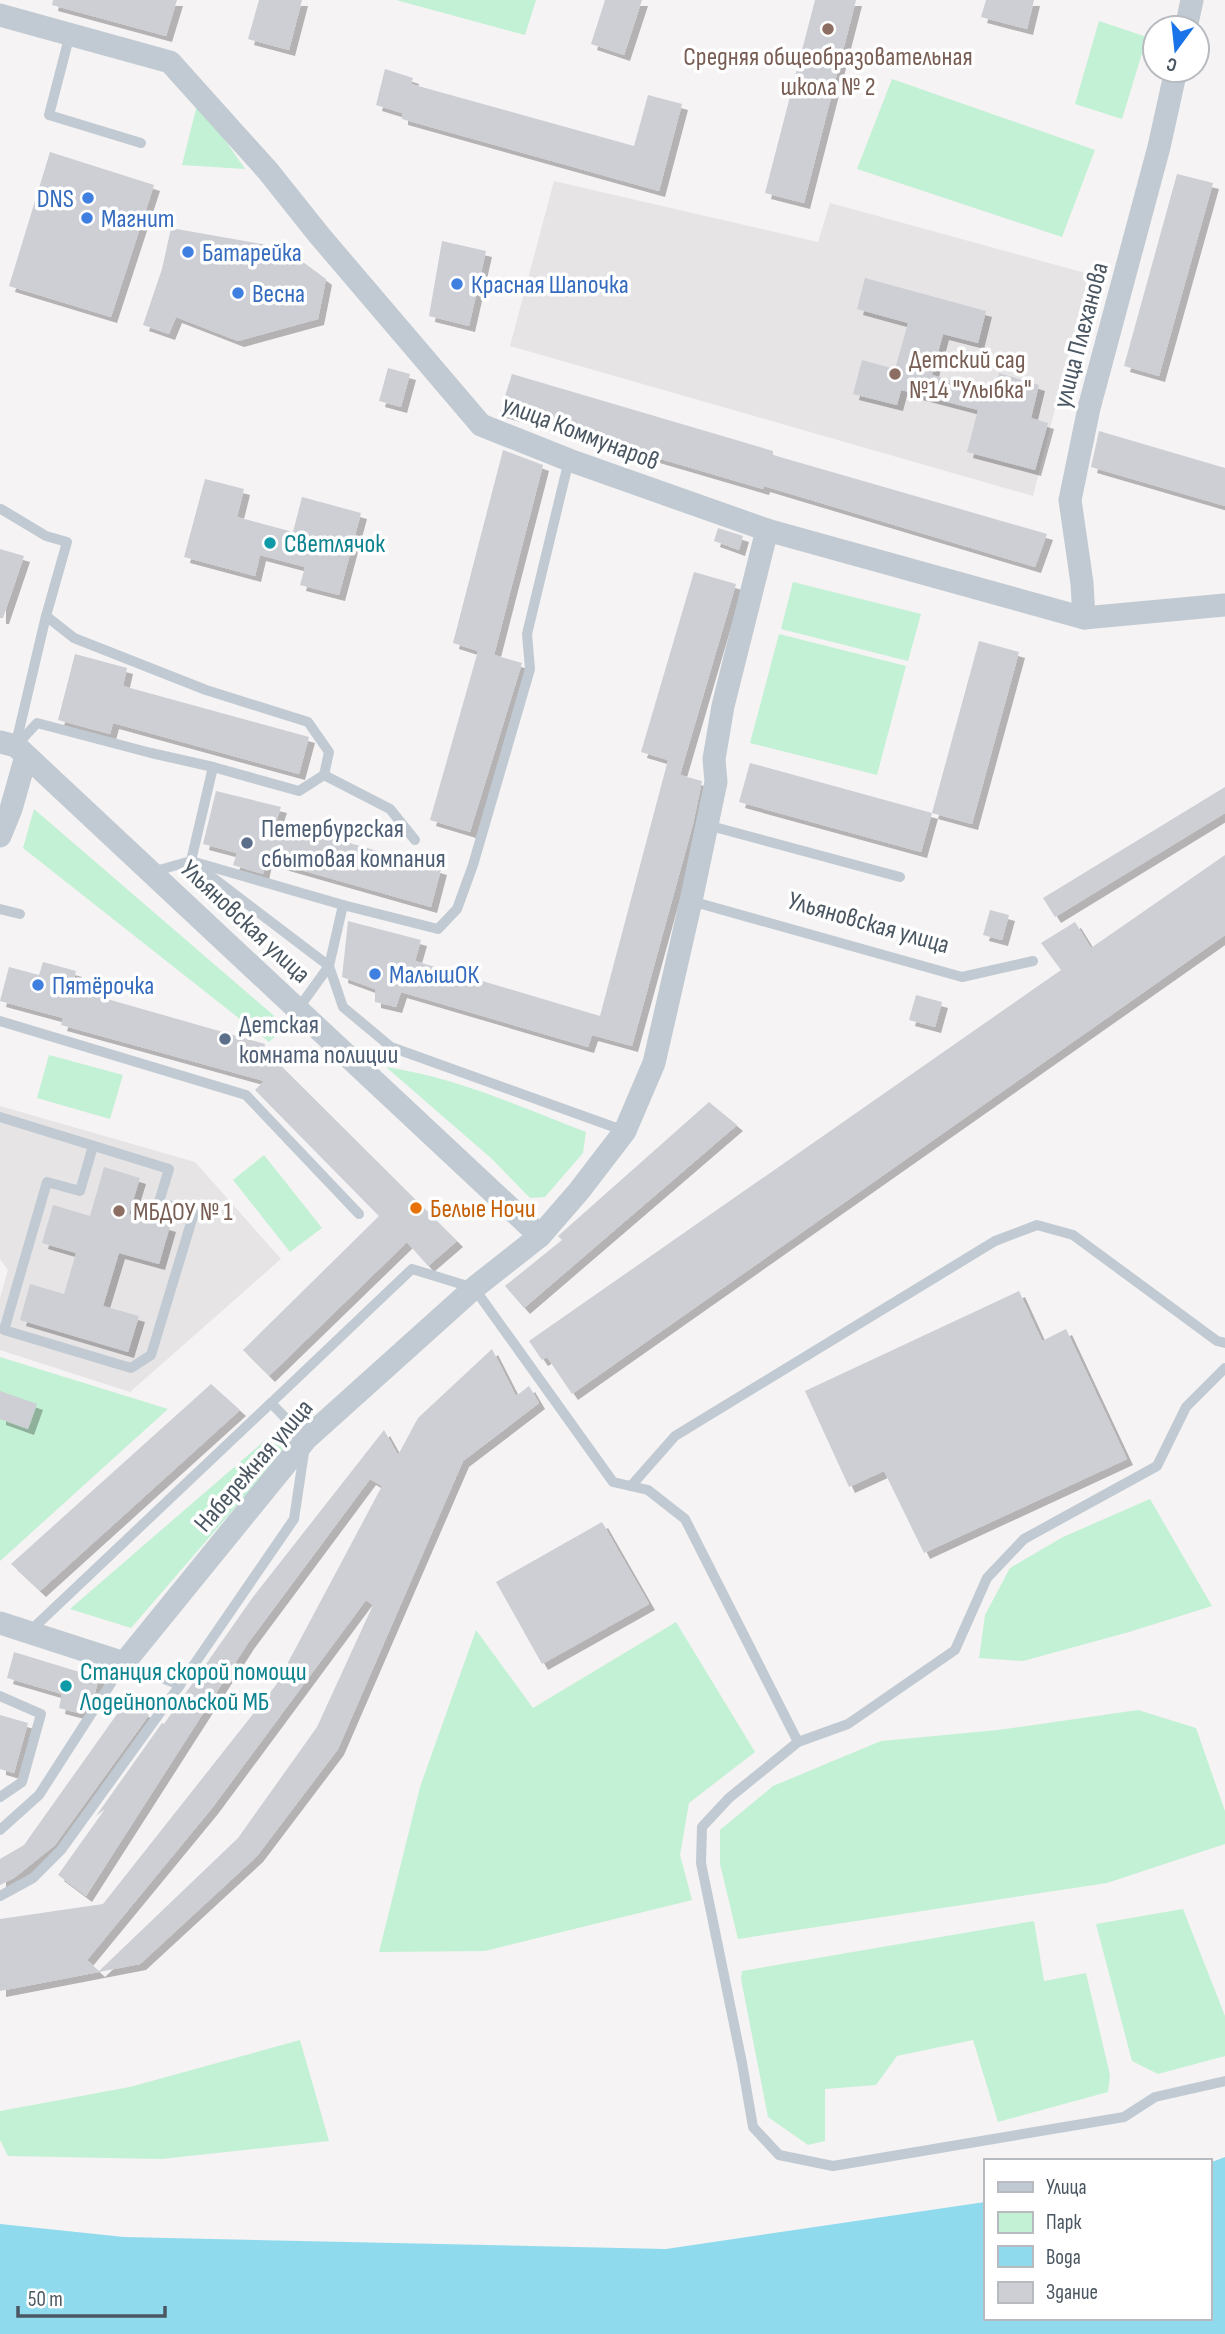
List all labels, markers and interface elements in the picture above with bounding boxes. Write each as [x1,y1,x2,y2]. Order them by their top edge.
north arrow [1141,14,1211,84]
marker: Средняя общеобразовательная школа № 2 [820,21,836,37]
place label: Средняя общеобразовательная школа № 2 [683,42,973,103]
text: С [1164,52,1180,76]
place label: DNS [37,184,74,215]
marker: DNS [80,190,96,206]
place label: Магнит [101,204,174,235]
marker: Магнит [79,210,95,226]
place label: Батарейка [202,238,302,269]
marker: Батарейка [180,244,196,260]
street label: улица Плеханова [1047,259,1116,412]
place label: Красная Шапочка [471,270,629,301]
marker: Красная Шапочка [449,276,465,292]
place label: Весна [252,279,305,310]
marker: Весна [230,285,246,301]
place label: Детский сад №14 "Улыбка" [909,345,1032,406]
marker: Детский сад №14 "Улыбка" [887,366,903,382]
street label: улица Коммунаров [498,389,663,478]
place label: Светлячок [284,529,385,560]
marker: Светлячок [262,535,278,551]
place label: Петербургская сбытовая компания [261,814,446,875]
marker: Петербургская сбытовая компания [239,835,255,851]
street label: Ульяновская улица [174,854,316,990]
street label: Ульяновская улица [784,886,953,961]
place label: МалышОК [389,960,480,991]
marker: МалышОК [367,966,383,982]
place label: Пятёрочка [52,971,154,1002]
marker: Пятёрочка [30,977,46,993]
place label: Детская комната полиции [239,1010,398,1071]
marker: Детская комната полиции [217,1031,233,1047]
place label: Белые Ночи [430,1194,536,1225]
place label: МБДОУ № 1 [133,1197,233,1228]
marker: Белые Ночи [408,1200,424,1216]
marker: МБДОУ № 1 [111,1203,127,1219]
street label: Набережная улица [188,1393,320,1539]
place label: Станция скорой помощи Лодейнопольской МБ [79,1657,307,1718]
marker: Станция скорой помощи Лодейнопольской МБ [58,1678,74,1694]
legend [984,2159,1211,2320]
text: Улица [1046,2175,1087,2200]
text: Парк [1046,2210,1081,2235]
text: Вода [1046,2245,1081,2270]
scale bar [18,2274,164,2318]
text: Здание [1046,2280,1098,2305]
text: 50 m [28,2287,63,2312]

